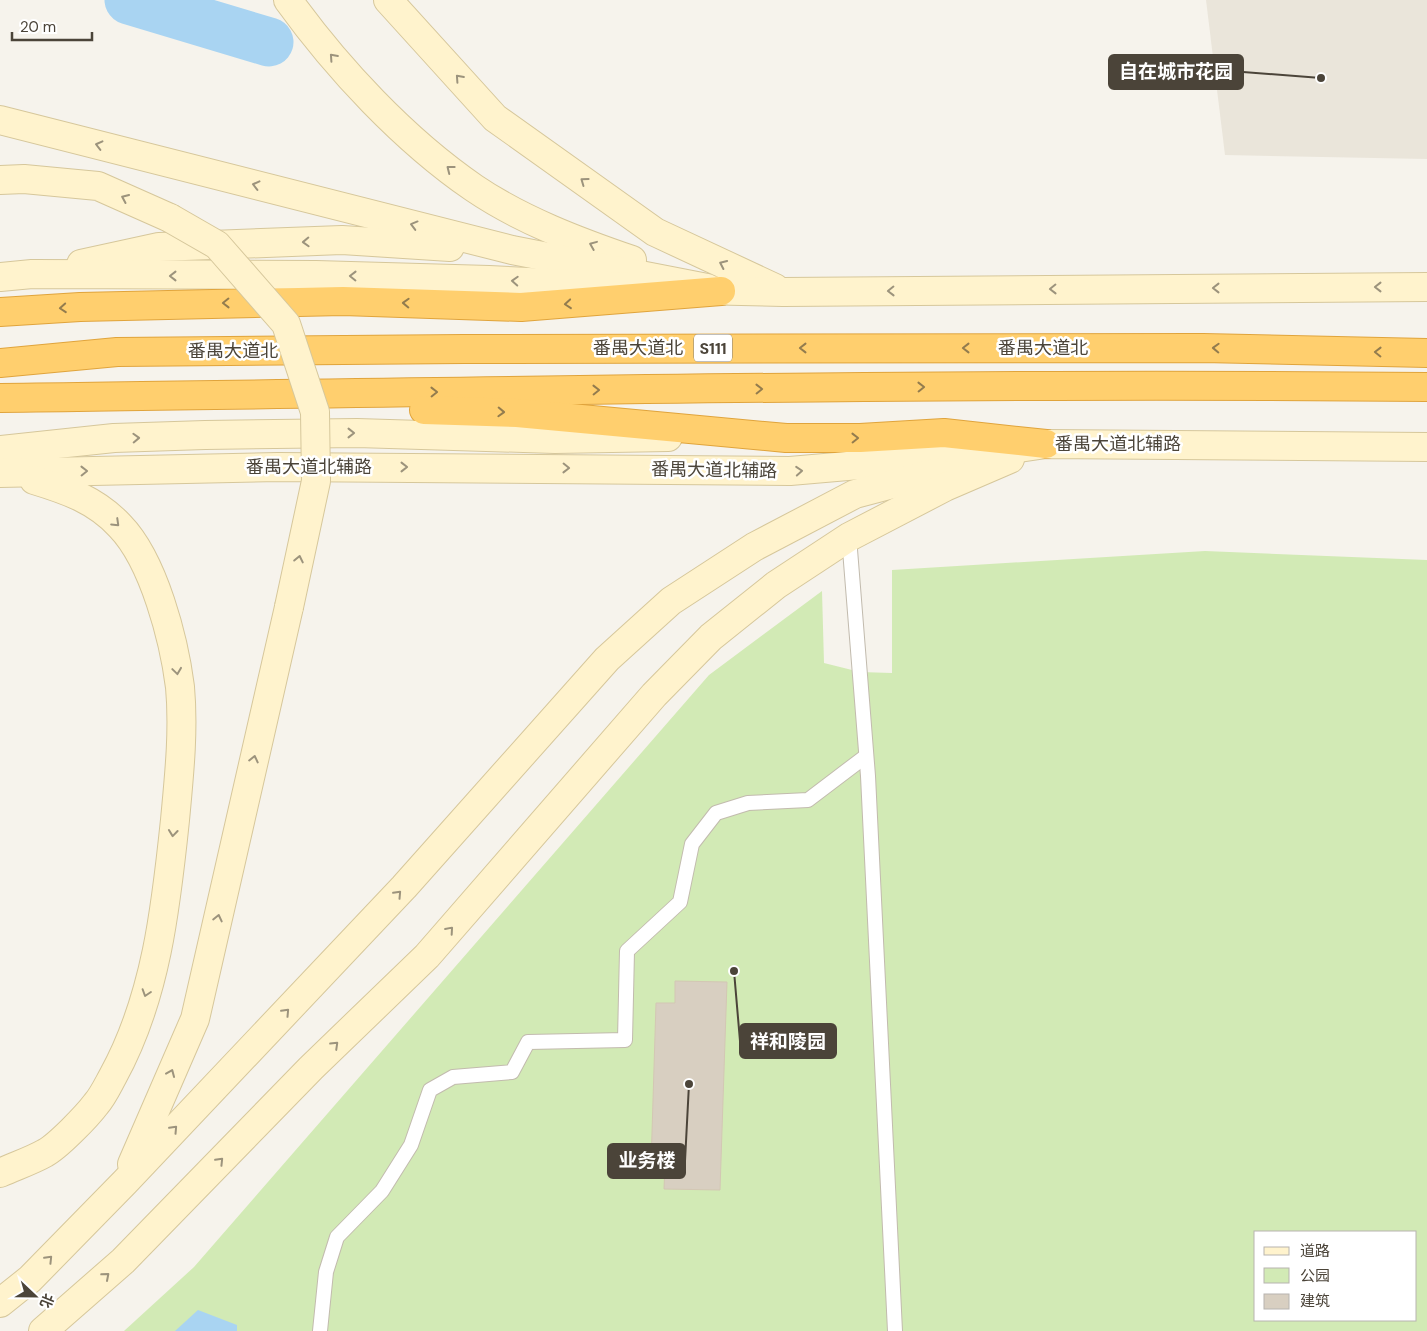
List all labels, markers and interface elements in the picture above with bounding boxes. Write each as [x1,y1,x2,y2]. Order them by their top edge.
scale bar [12,10,92,42]
text: 20 m [20,17,56,37]
one-way arrow [330,53,339,62]
callout: 自在城市花园 [1109,55,1243,89]
text: 自在城市花园 [1119,59,1233,84]
one-way arrow [456,75,465,84]
one-way arrow [94,140,103,151]
one-way arrow [447,167,456,175]
one-way arrow [580,178,589,187]
one-way arrow [252,180,261,191]
one-way arrow [121,193,130,204]
one-way arrow [409,220,418,231]
one-way arrow [302,236,310,247]
one-way arrow [589,241,598,252]
one-way arrow [719,259,728,270]
one-way arrow [168,271,176,281]
one-way arrow [348,271,356,281]
one-way arrow [511,276,518,286]
one-way arrow [1374,282,1382,292]
one-way arrow [1212,283,1220,293]
one-way arrow [1049,284,1057,294]
one-way arrow [887,286,894,296]
one-way arrow [221,298,229,309]
one-way arrow [401,298,409,308]
one-way arrow [564,298,572,309]
one-way arrow [59,302,67,313]
road number: S111 [694,334,732,362]
street label: 番禺大道北 [593,336,683,360]
street label: 番禺大道北 [998,336,1088,360]
street label: 番禺大道北 [188,339,278,363]
one-way arrow [799,343,807,353]
one-way arrow [962,343,970,353]
one-way arrow [1212,343,1220,353]
one-way arrow [1374,347,1382,357]
one-way arrow [918,382,925,392]
one-way arrow [755,384,763,394]
one-way arrow [592,385,600,395]
one-way arrow [430,387,438,397]
one-way arrow [497,407,505,418]
one-way arrow [347,428,355,438]
one-way arrow [132,432,140,443]
one-way arrow [851,432,859,443]
street label: 番禺大道北辅路 [1055,432,1181,456]
street label: 番禺大道北辅路 [246,455,372,479]
street label: 番禺大道北辅路 [651,457,777,483]
one-way arrow [400,462,408,472]
one-way arrow [562,462,570,473]
one-way arrow [795,465,803,476]
one-way arrow [80,466,88,476]
one-way arrow [111,517,120,526]
one-way arrow [293,555,304,563]
one-way arrow [172,667,182,676]
one-way arrow [248,755,259,764]
one-way arrow [168,830,179,838]
one-way arrow [392,890,401,899]
one-way arrow [212,913,223,922]
one-way arrow [444,927,453,936]
one-way arrow [142,988,152,997]
one-way arrow [280,1008,289,1017]
callout: 祥和陵园 [740,1024,836,1058]
text: 祥和陵园 [750,1029,826,1054]
one-way arrow [329,1042,338,1051]
one-way arrow [165,1069,176,1078]
one-way arrow [168,1126,177,1135]
callout: 业务楼 [608,1144,685,1178]
text: 业务楼 [618,1148,676,1173]
one-way arrow [215,1157,224,1166]
legend [1254,1231,1417,1321]
text: 道路 [1300,1241,1330,1261]
one-way arrow [44,1256,53,1265]
text: 公园 [1300,1266,1330,1286]
north arrow [10,1271,60,1321]
one-way arrow [100,1273,109,1282]
text: 北 [36,1291,58,1311]
text: 建筑 [1300,1291,1330,1311]

